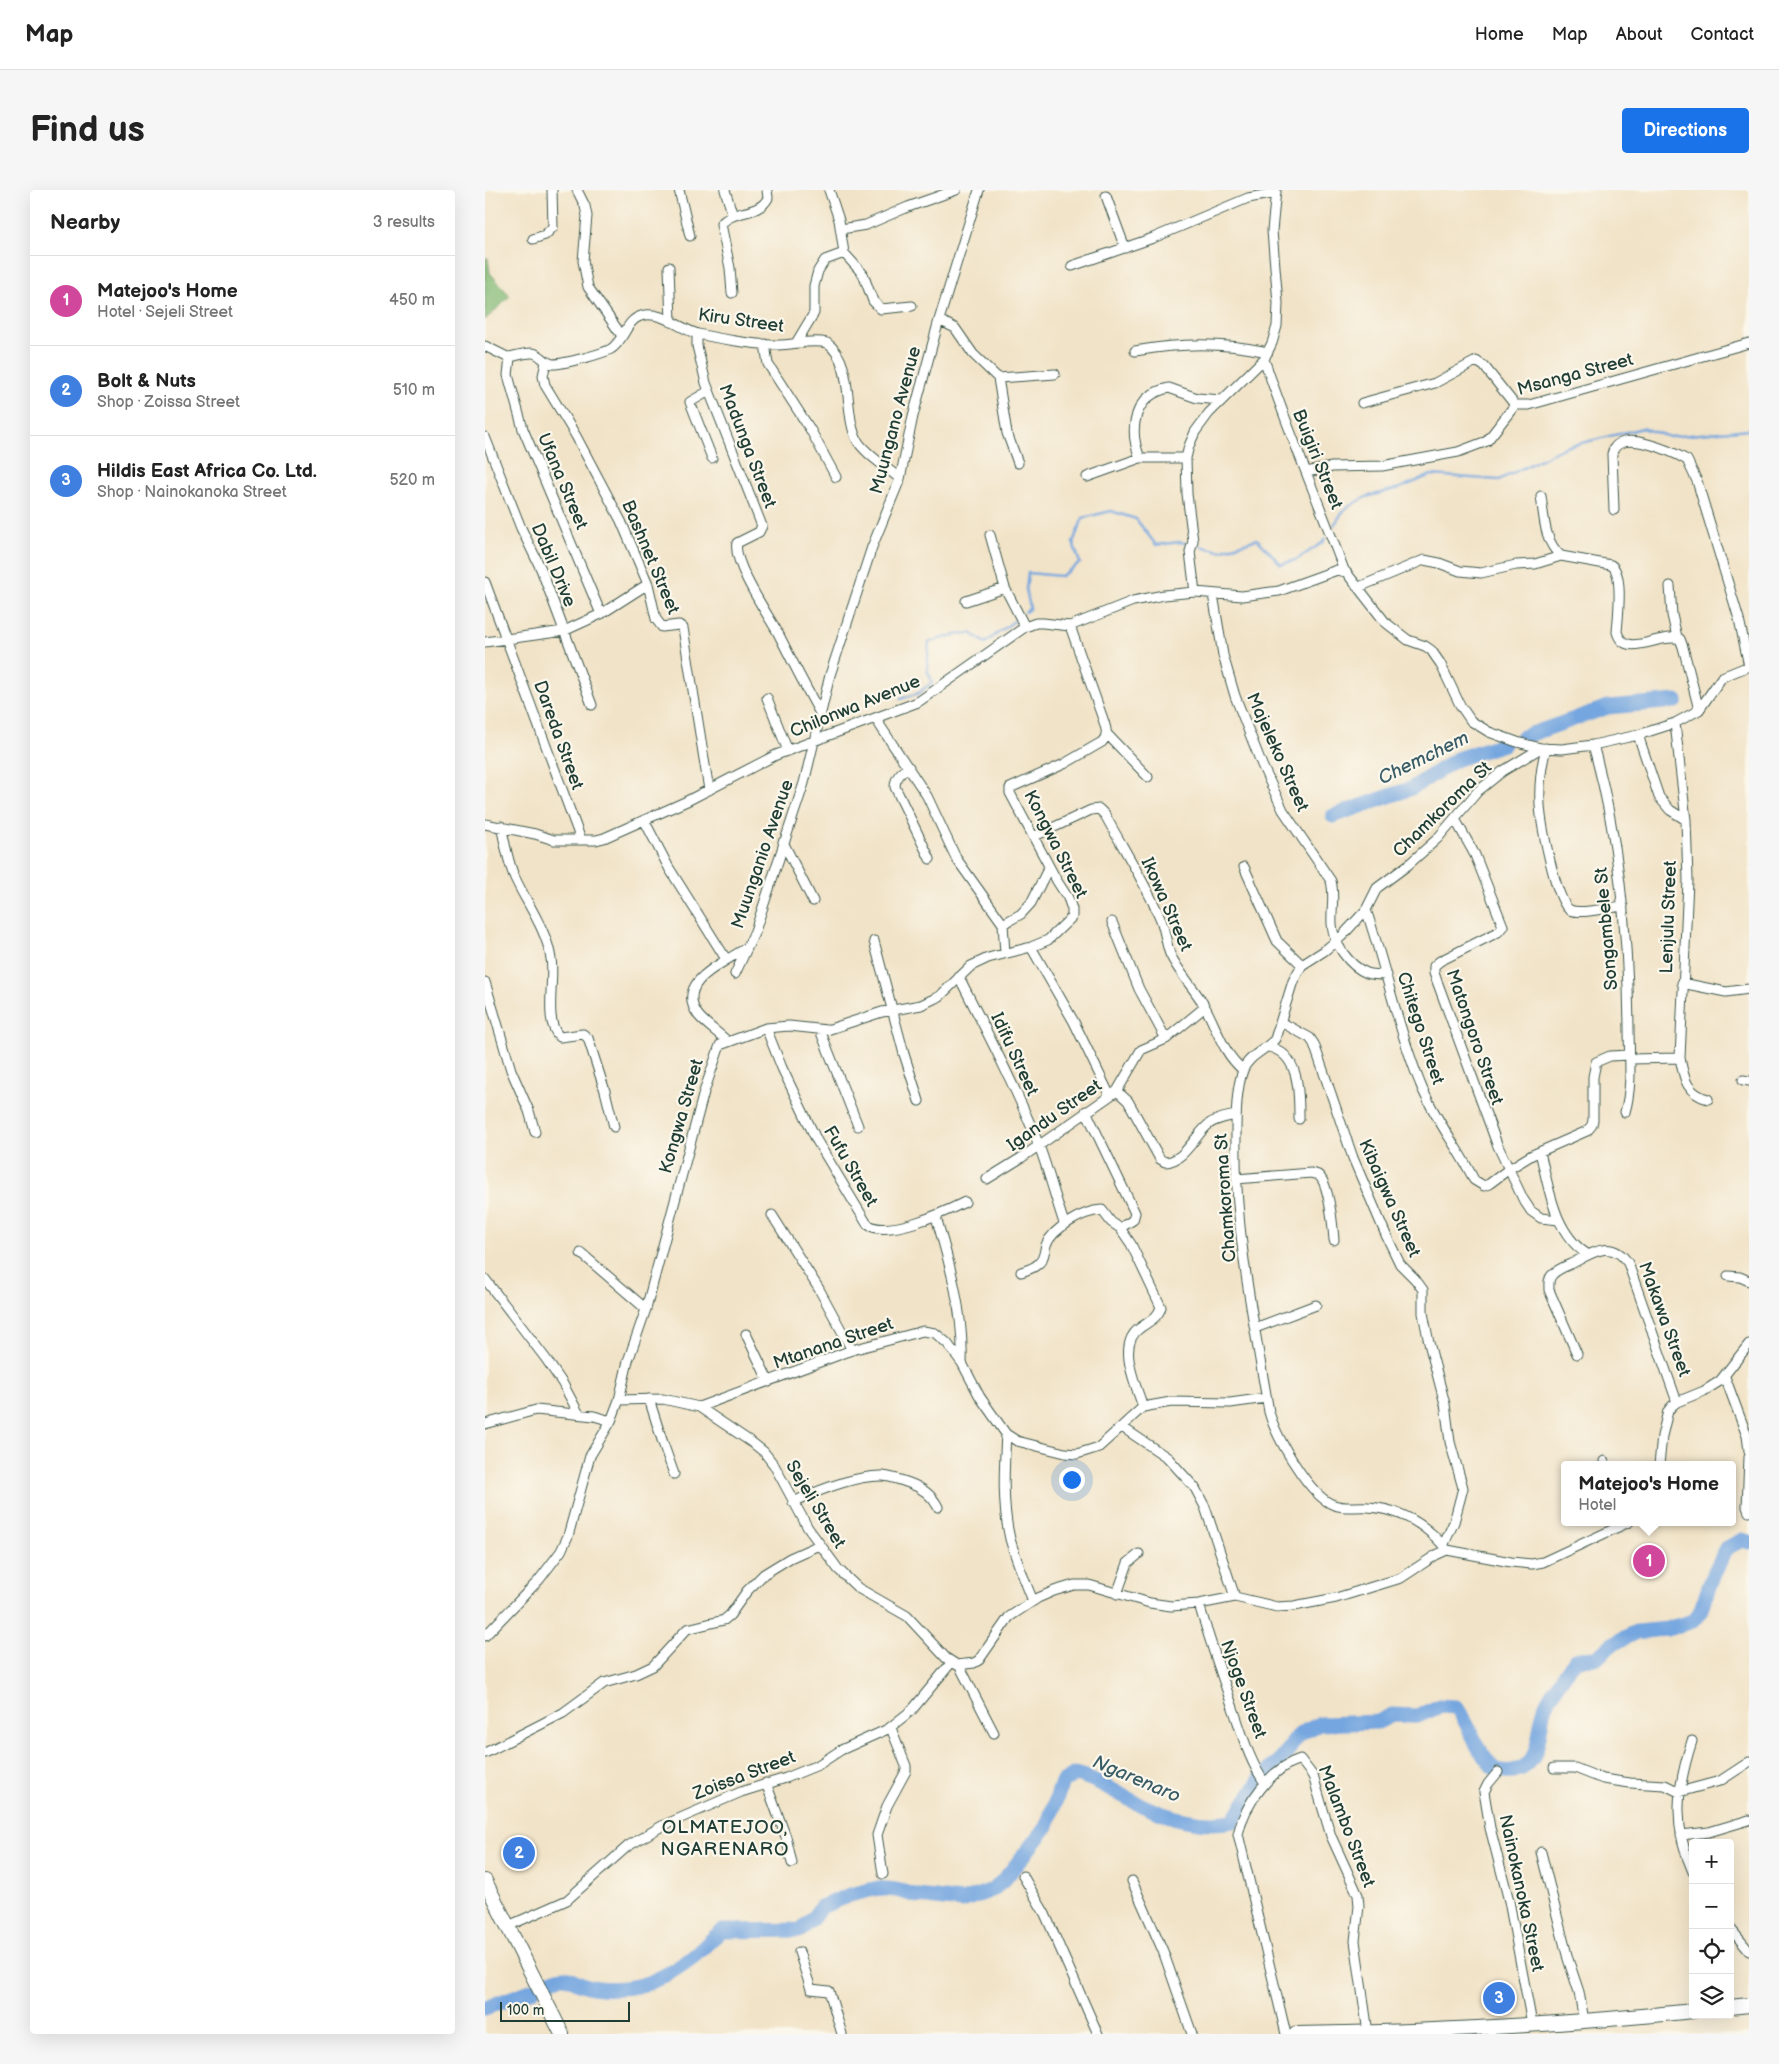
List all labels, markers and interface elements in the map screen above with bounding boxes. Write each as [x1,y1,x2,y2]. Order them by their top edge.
text: Map [25,20,73,49]
text: Home [1475,24,1524,45]
text: Map [1552,24,1588,45]
text: About [1616,24,1663,45]
text: Contact [1691,24,1754,45]
button: Directions [1622,108,1749,153]
text: Find us [30,109,145,152]
text: Nearby [50,210,120,235]
text: 3 results [373,213,435,232]
text: Matejoo's Home [97,280,238,303]
text: 1 [63,291,69,310]
text: 450 m [389,291,435,310]
text: Hotel · Sejeli Street [97,303,233,322]
street label: Kiru Street [697,304,786,337]
street label: Muungano Avenue [866,344,925,496]
street label: Msanga Street [1515,349,1636,400]
text: Bolt & Nuts [97,370,196,393]
text: 2 [61,381,71,400]
text: 510 m [393,381,435,400]
street label: Madunga Street [714,381,781,511]
text: Shop · Zoissa Street [97,393,240,412]
street label: Buigiri Street [1288,406,1347,513]
street label: Ufana Street [533,430,592,533]
text: Hildis East Africa Co. Ltd. [97,460,317,483]
text: 3 [61,471,71,490]
text: 520 m [389,471,435,490]
text: Shop · Nainokanoka Street [97,483,287,502]
street label: Bashnet Street [617,497,684,618]
street label: Dabil Drive [527,520,581,610]
street label: Chilonwa Avenue [787,671,924,742]
street label: Dareda Street [529,678,588,793]
street label: Majeleko Street [1242,690,1313,815]
water label: Chemchem [1375,727,1473,790]
street label: Chamkoroma St [1389,757,1496,862]
street label: Muunganio Avenue [727,777,798,931]
street label: Kongwa Street [1019,787,1092,902]
street label: Ikowa Street [1137,854,1197,955]
street label: Lenjulu Street [1656,860,1681,974]
street label: Songambele St [1591,866,1622,991]
street label: Matongoro Street [1441,967,1508,1108]
street label: Chitego Street [1392,969,1449,1088]
street label: Idifu Street [986,1009,1043,1100]
street label: Kongwa Street [655,1056,708,1176]
street label: Igandu Street [1003,1075,1106,1156]
street label: Fufu Street [819,1122,882,1211]
street label: Chamkoroma St [1210,1132,1240,1263]
street label: Kibaigwa Street [1354,1136,1425,1261]
street label: Makawa Street [1634,1259,1695,1380]
street label: Mtanana Street [770,1313,896,1374]
street label: Sejeli Street [781,1457,850,1552]
popup [1561,1461,1736,1526]
your location [1059,1467,1085,1493]
text: Matejoo's Home [1578,1473,1719,1496]
text: Hotel [1578,1496,1616,1515]
pin: 1 [1633,1542,1665,1580]
street label: Njoge Street [1216,1637,1271,1742]
street label: Zoissa Street [689,1746,799,1805]
water label: Ngarenaro [1089,1751,1184,1808]
street label: Malambo Street [1314,1762,1380,1891]
street label: Nainokanoka Street [1495,1813,1549,1974]
district label: OLMATEJOO, NGARENARO [661,1816,789,1861]
pin: 2 [503,1834,535,1872]
map controls [1689,1839,1734,2019]
button: + [1689,1839,1734,1884]
button: − [1689,1884,1734,1929]
button: locate [1689,1929,1734,1974]
button: layers [1689,1974,1734,2019]
pin: 3 [1483,1979,1515,2017]
scale bar [500,1999,630,2022]
text: 100 m [507,2002,544,2019]

